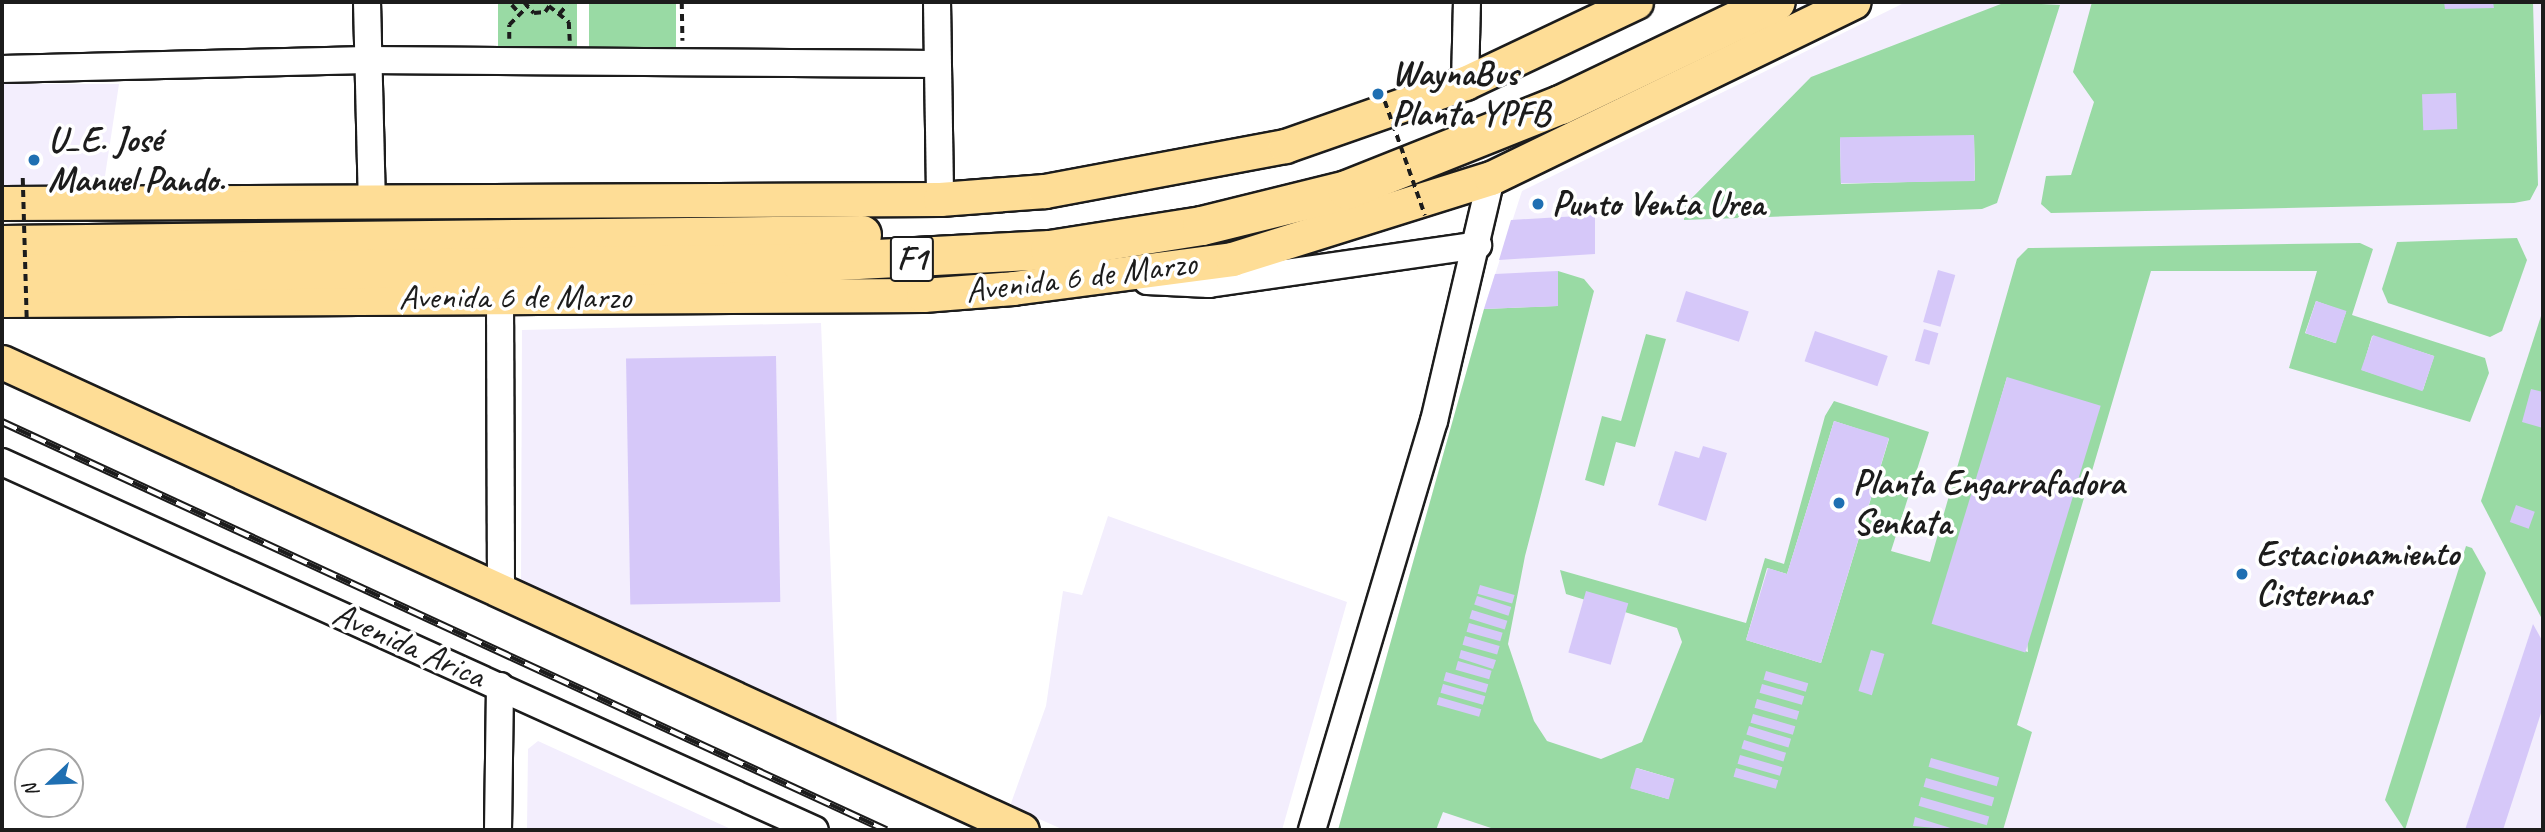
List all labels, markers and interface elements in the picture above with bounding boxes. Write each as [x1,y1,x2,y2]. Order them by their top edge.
place label: WaynaBus Planta YPFB [1392,53,1550,135]
marker: WaynaBus Planta YPFB [1370,86,1386,102]
place label: U_E. José Manuel Pando. [48,119,225,201]
marker: U_E. José Manuel Pando. [26,152,42,168]
place label: Punto Venta Urea [1552,183,1763,225]
marker: Punto Venta Urea [1530,196,1546,212]
road number: F1 [889,230,935,288]
street label: Avenida 6 de Marzo [963,242,1199,312]
street label: Avenida 6 de Marzo [398,276,632,318]
place label: Planta Engarrafadora Senkata [1853,462,2124,544]
marker: Planta Engarrafadora Senkata [1831,495,1847,511]
place label: Estacionamiento Cisternas [2256,533,2459,615]
marker: Estacionamiento Cisternas [2234,566,2250,582]
street label: Avenida Arica [326,593,492,697]
north arrow [14,748,84,818]
text: N [18,780,45,801]

